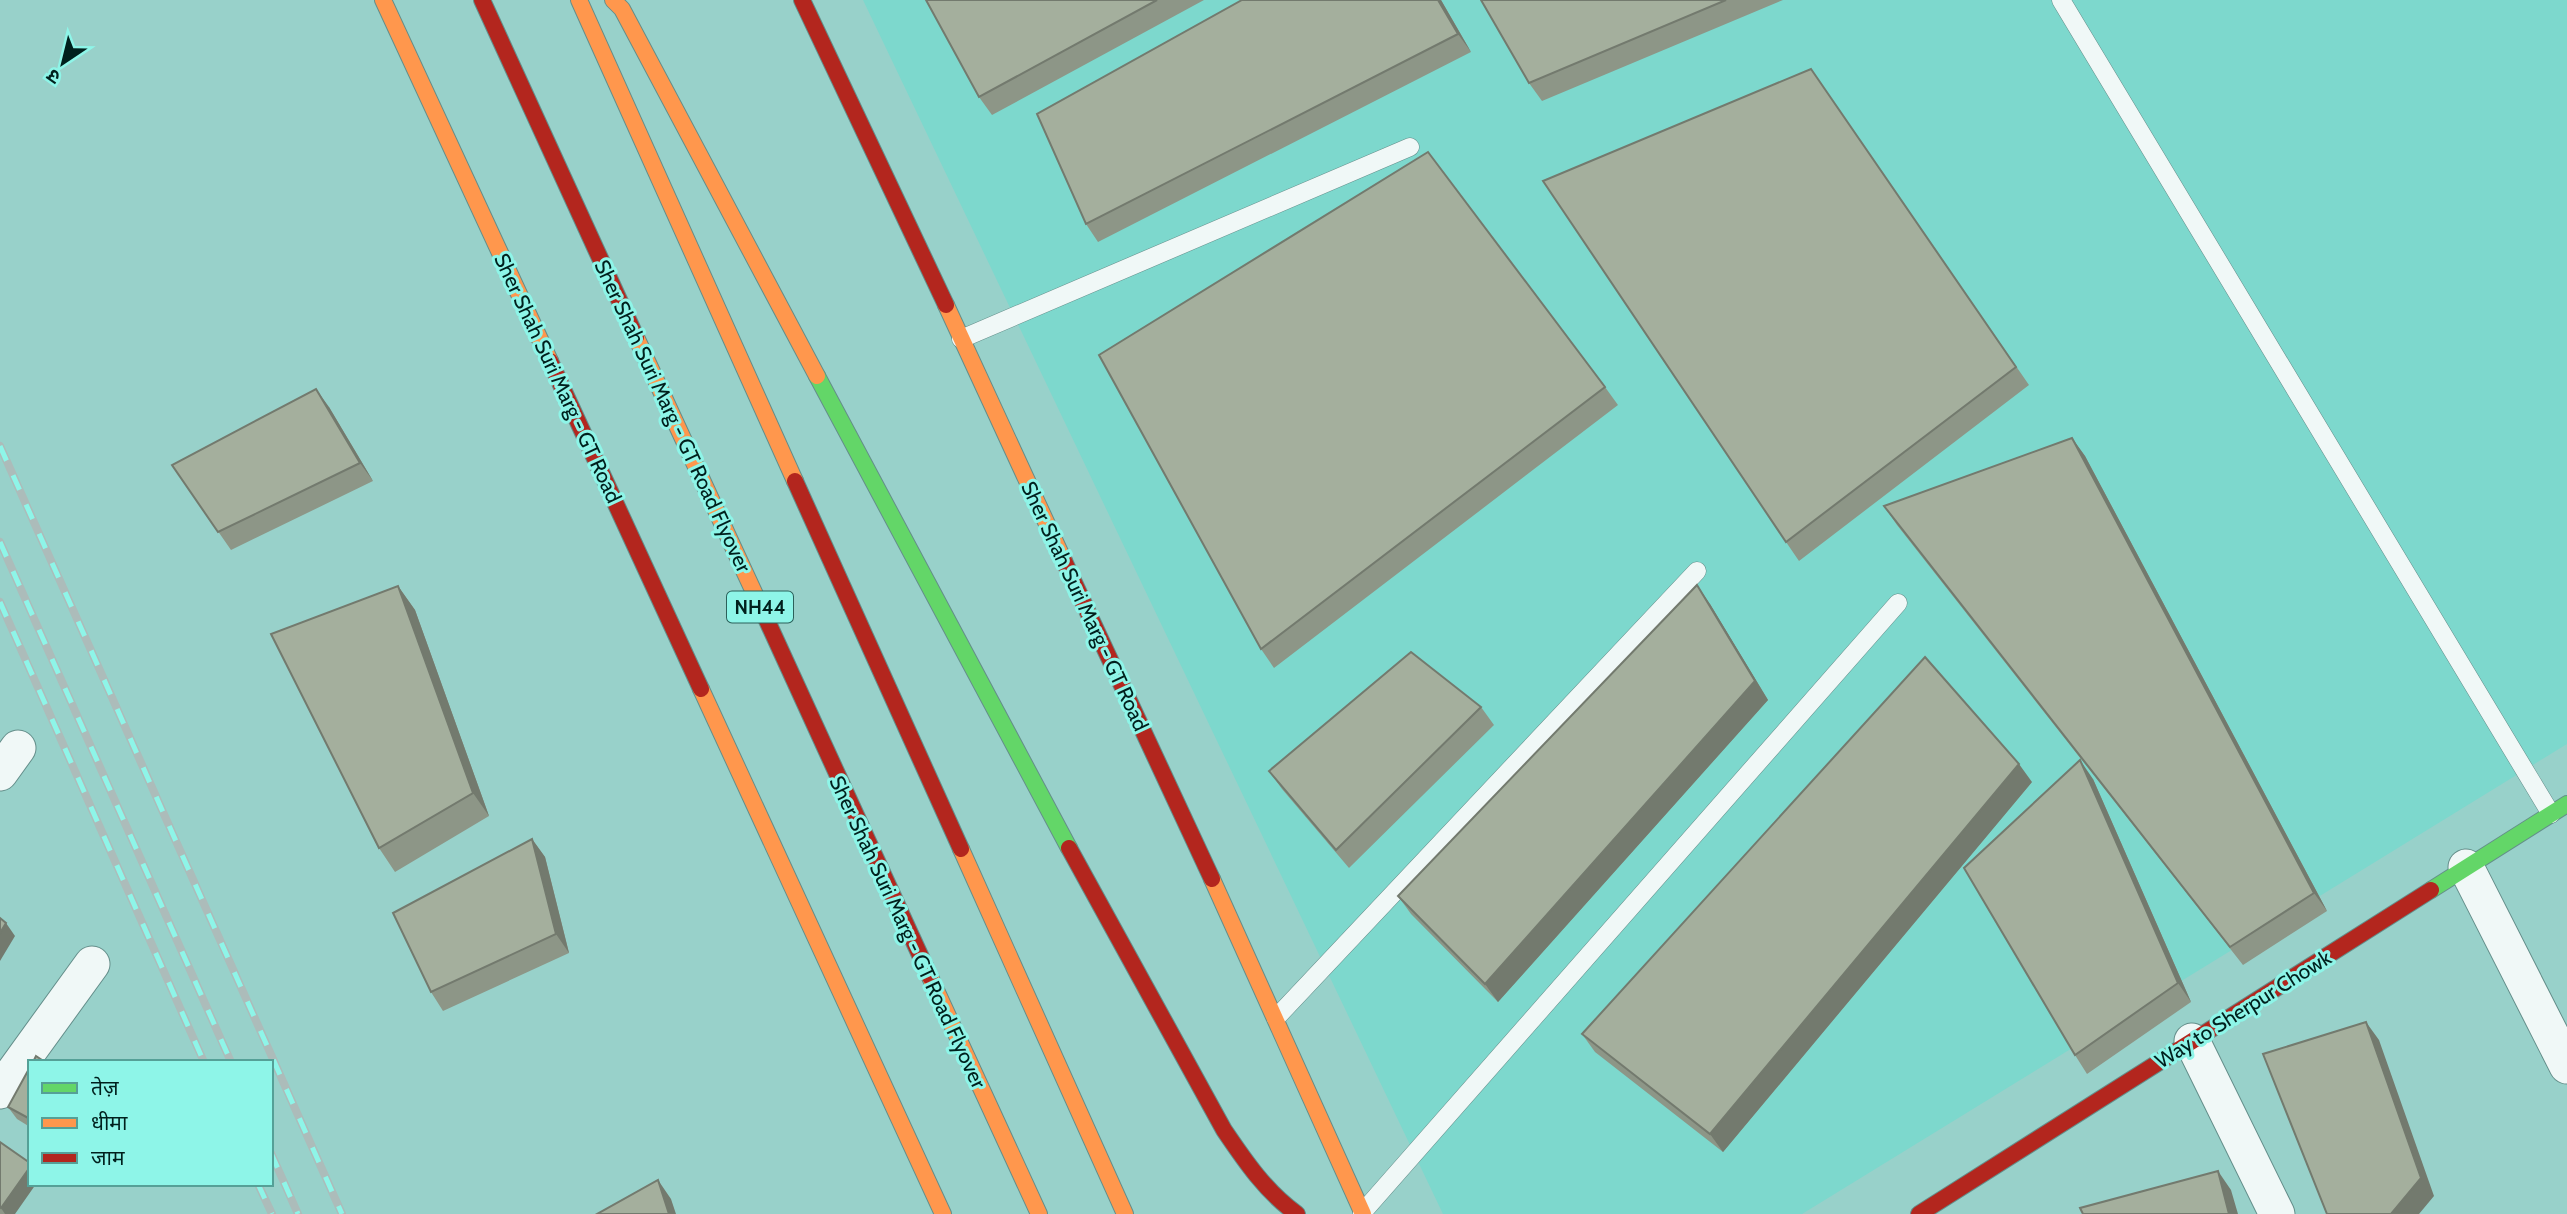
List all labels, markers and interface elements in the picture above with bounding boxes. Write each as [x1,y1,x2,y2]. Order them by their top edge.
north arrow [28,28,98,98]
text: उ [42,63,65,89]
street label: Sher Shah Suri Marg - GT Road [489,249,627,507]
street label: Sher Shah Suri Marg - GT Road Flyover [589,256,757,577]
street label: Sher Shah Suri Marg - GT Road [1016,477,1154,735]
road number: NH44 [727,592,793,622]
street label: Sher Shah Suri Marg - GT Road Flyover [824,772,992,1093]
street label: Way to Sherpur Chowk [2150,944,2336,1073]
legend [28,1060,273,1186]
text: तेज़ [91,1075,119,1100]
text: धीमा [91,1110,128,1135]
text: जाम [91,1145,125,1170]

